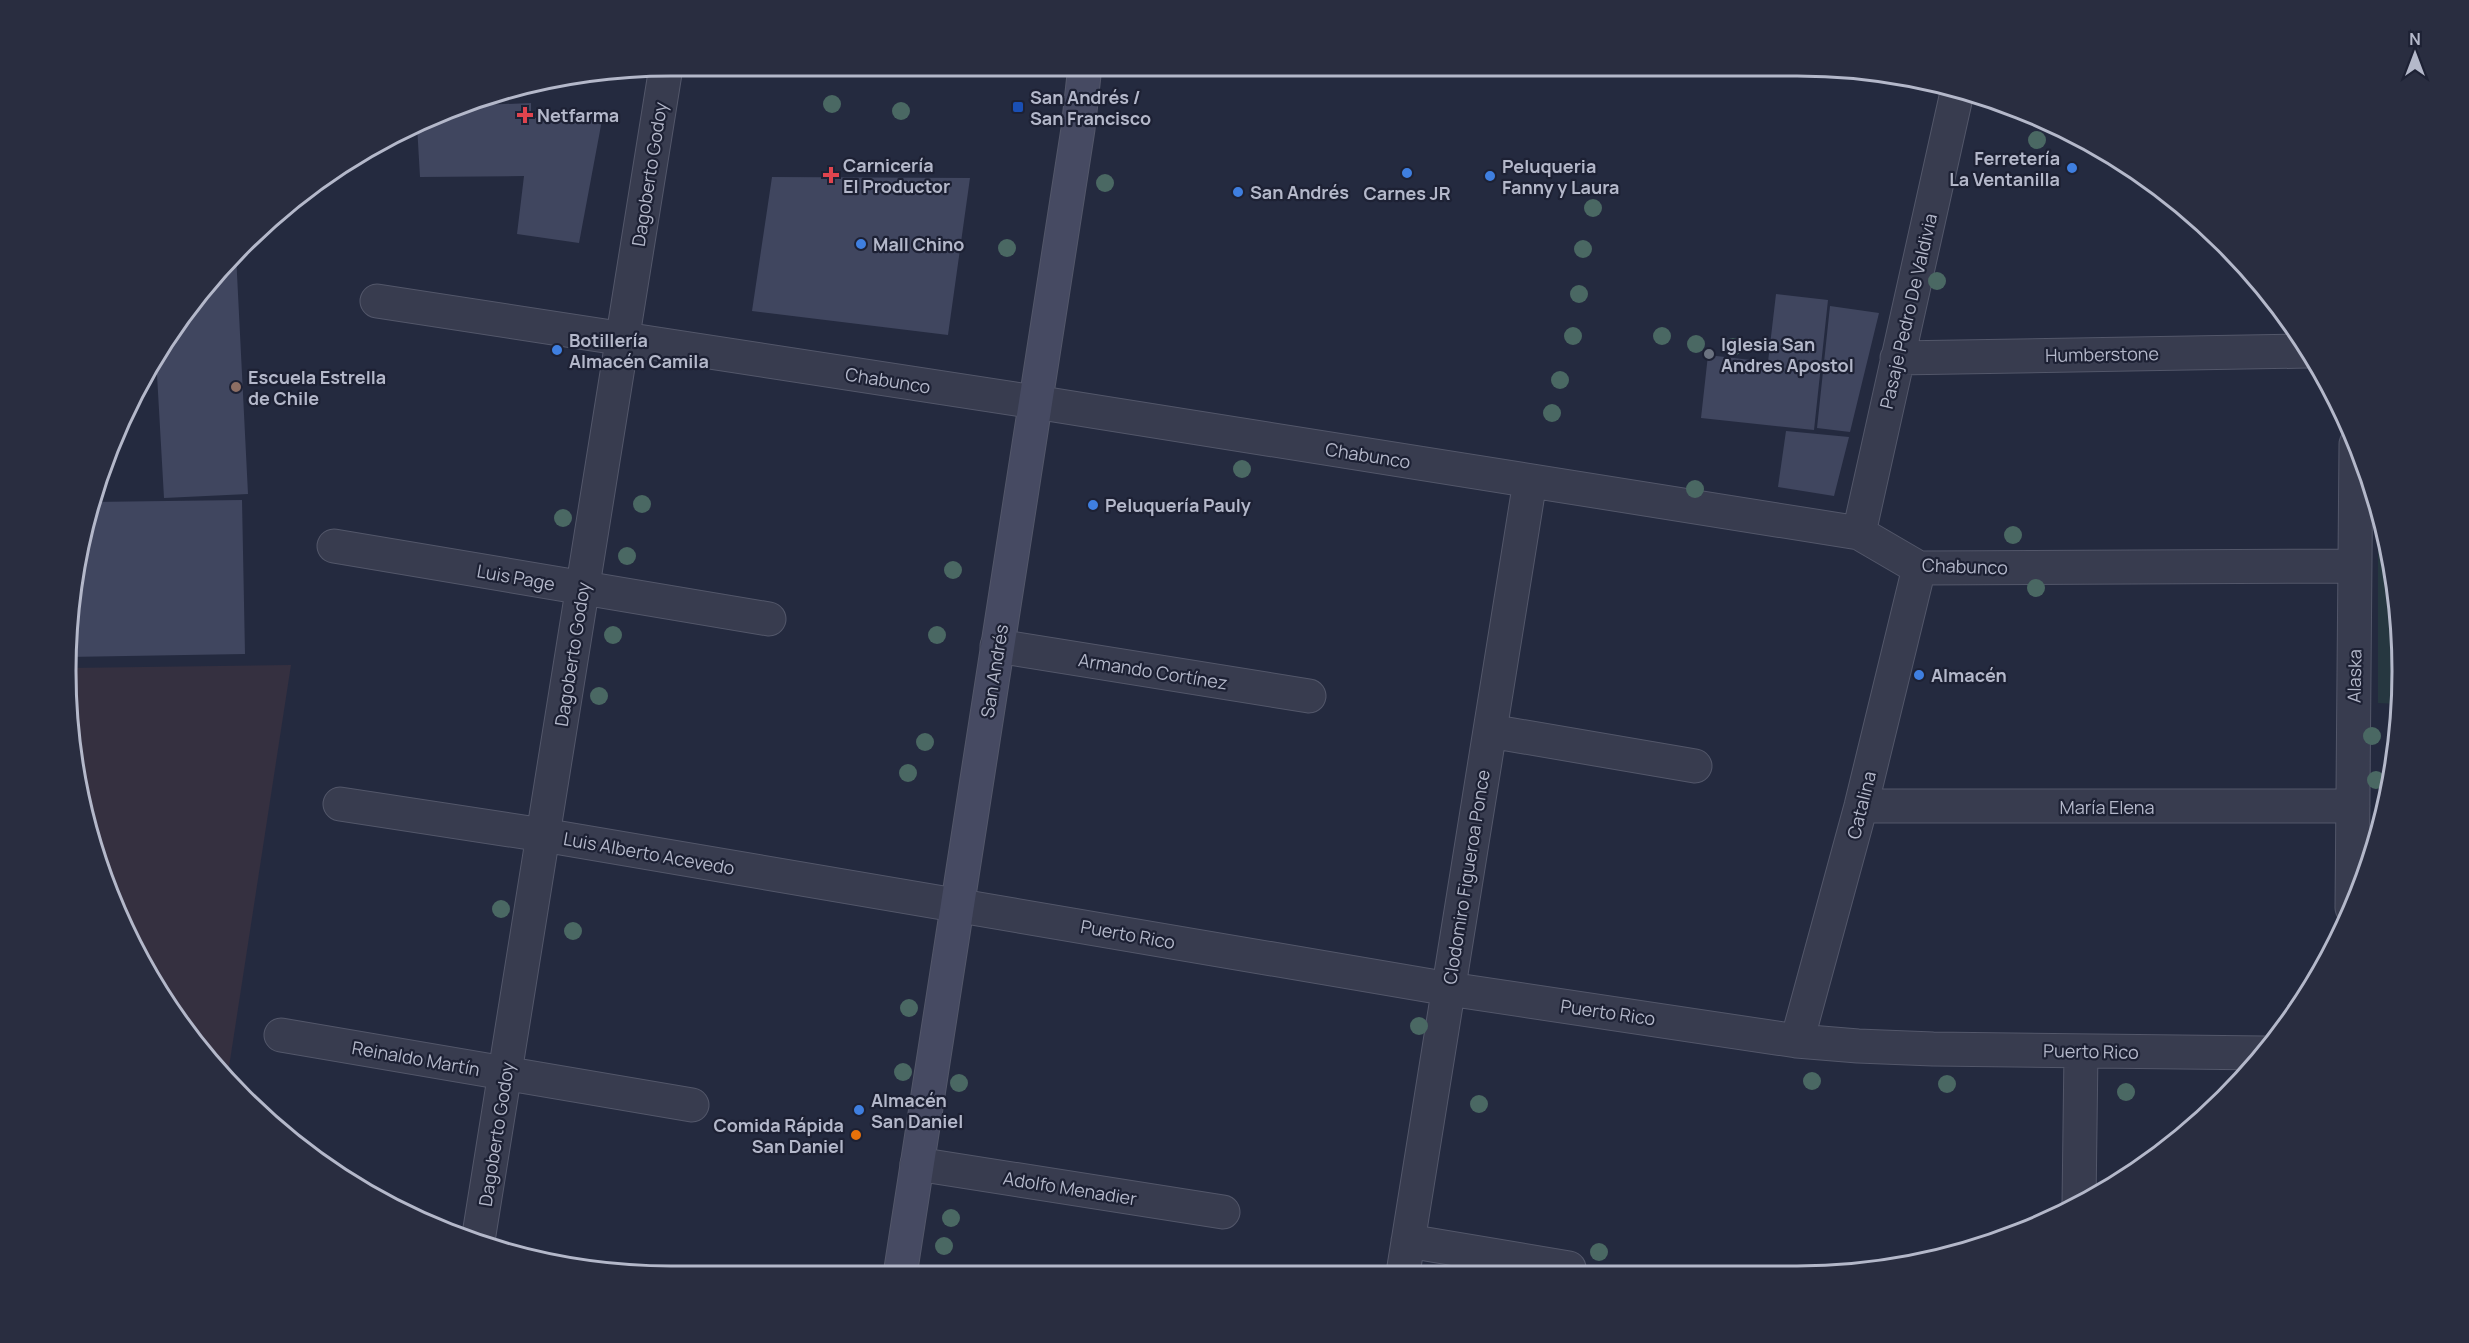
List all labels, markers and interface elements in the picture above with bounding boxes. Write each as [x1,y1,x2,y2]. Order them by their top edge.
north arrow [2385,24,2445,84]
text: N [2409,28,2421,50]
place label: San Andrés / San Francisco [1030,85,1151,130]
street label: Dagoberto Godoy [626,100,672,248]
marker: San Andrés / San Francisco [1011,100,1025,114]
place label: Netfarma [537,103,619,127]
marker: Netfarma [518,108,532,122]
place label: Ferretería La Ventanilla [1949,146,2060,191]
place label: Carnicería El Productor [843,153,950,198]
place label: Peluqueria Fanny y Laura [1502,154,1620,199]
marker: Ferretería La Ventanilla [2065,161,2079,175]
marker: Carnes JR [1400,166,1414,180]
marker: Carnicería El Productor [824,168,838,182]
marker: Peluqueria Fanny y Laura [1483,169,1497,183]
place label: San Andrés [1250,180,1349,204]
place label: Carnes JR [1363,181,1451,205]
marker: San Andrés [1231,185,1245,199]
street label: Pasaje Pedro De Valdivia [1874,211,1942,411]
place label: Mall Chino [873,232,964,256]
marker: Mall Chino [854,237,868,251]
place label: Botillería Almacén Camila [569,328,709,373]
place label: Iglesia San Andres Apostol [1721,332,1854,377]
street label: Humberstone [2045,341,2159,367]
marker: Botillería Almacén Camila [550,343,564,357]
marker: Iglesia San Andres Apostol [1702,347,1716,361]
street label: Chabunco [844,361,932,399]
place label: Escuela Estrella de Chile [248,365,386,410]
marker: Escuela Estrella de Chile [229,380,243,394]
street label: Chabunco [1324,436,1412,474]
place label: Peluquería Pauly [1105,493,1251,517]
marker: Peluquería Pauly [1086,498,1100,512]
street label: Chabunco [1922,553,2008,579]
street label: Luis Page [475,558,557,596]
street label: Dagoberto Godoy [549,580,595,728]
street label: San Andrés [975,622,1013,720]
street label: Armando Cortínez [1077,647,1229,695]
street label: Alaska [2342,649,2366,703]
place label: Almacén [1931,663,2007,687]
marker: Almacén [1912,668,1926,682]
street label: Clodomiro Figueroa Ponce [1437,768,1495,986]
street label: Catalina [1841,769,1881,841]
street label: María Elena [2060,795,2154,819]
street label: Luis Alberto Acevedo [562,826,736,880]
street label: Puerto Rico [1079,914,1177,954]
street label: Puerto Rico [1559,993,1657,1031]
street label: Reinaldo Martín [350,1035,482,1081]
street label: Puerto Rico [2043,1038,2139,1064]
street label: Dagoberto Godoy [473,1060,519,1208]
place label: Almacén San Daniel [871,1088,963,1133]
marker: Almacén San Daniel [852,1103,866,1117]
place label: Comida Rápida San Daniel [713,1113,844,1158]
marker: Comida Rápida San Daniel [849,1128,863,1142]
street label: Adolfo Menadier [1001,1166,1139,1211]

